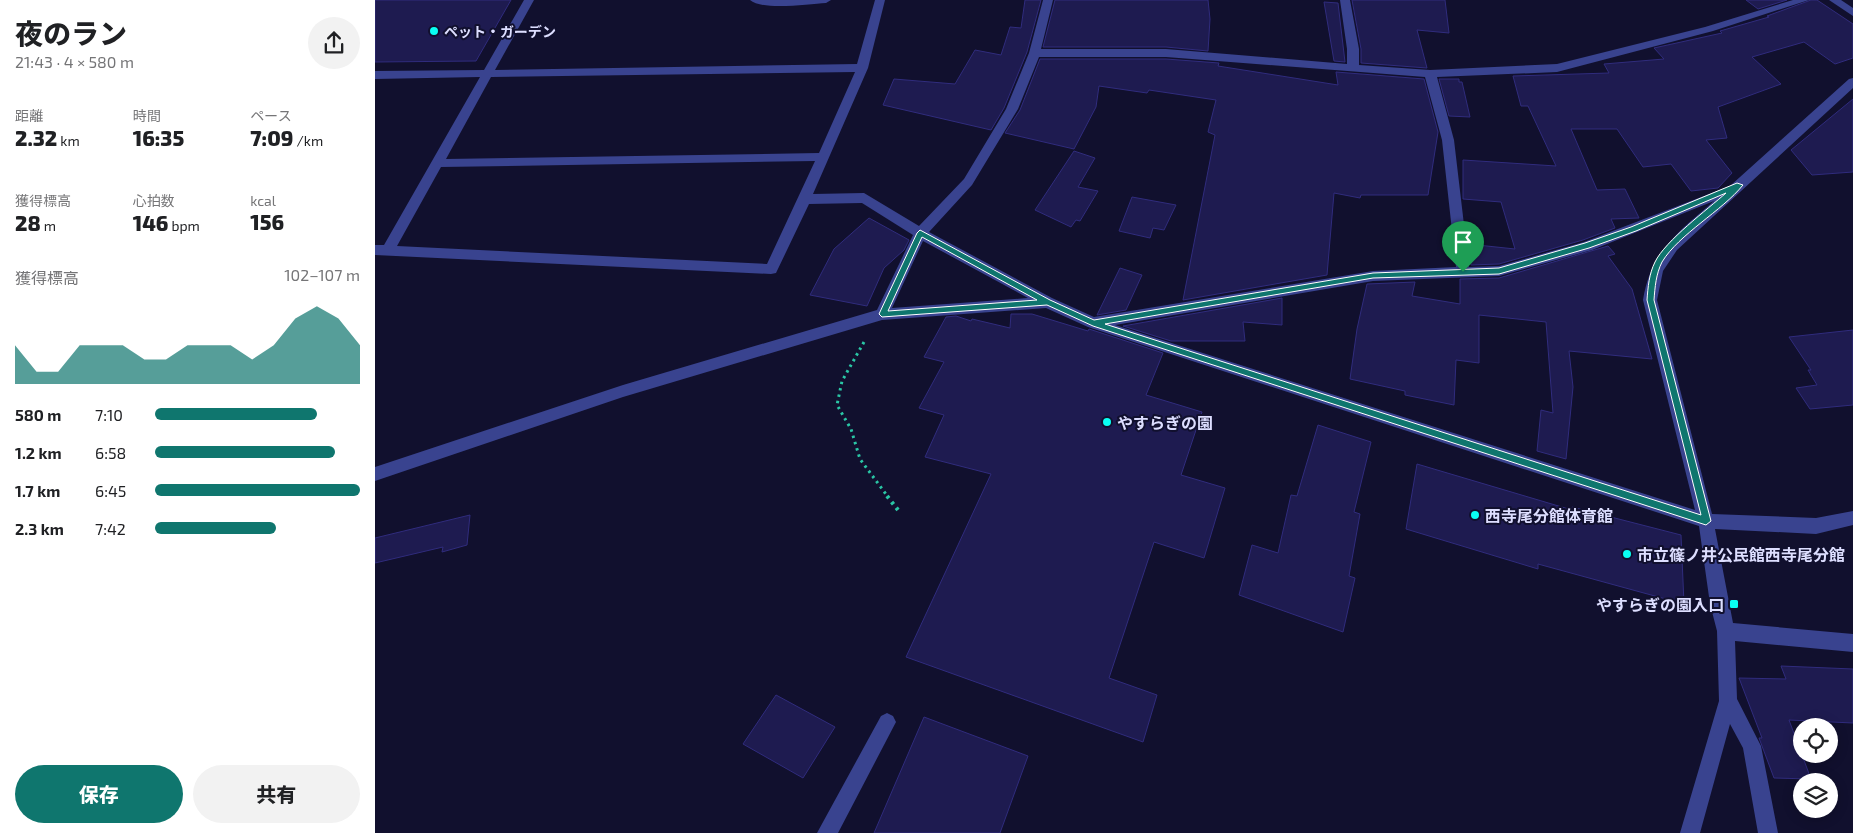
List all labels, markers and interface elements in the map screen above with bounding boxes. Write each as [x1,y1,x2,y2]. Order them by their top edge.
text: 夜のラン [15,16,127,50]
button: share [308,17,360,69]
place label: ペット・ガーデン [444,23,556,40]
marker: ペット・ガーデン [428,25,440,37]
text: 21:43 · 4 × 580 m [15,52,134,71]
text: 距離 [15,107,43,124]
text: 時間 [133,107,161,124]
text: ペース [250,107,292,124]
text: 2.32 [15,125,57,150]
text: 16:35 [133,125,184,150]
text: 7:09 [250,125,293,150]
text: km [57,132,80,149]
text: /km [293,132,323,149]
text: 獲得標高 [15,192,71,209]
text: 心拍数 [133,192,175,209]
text: kcal [250,192,276,209]
text: 156 [250,209,284,234]
text: 28 [15,210,41,235]
text: 146 [133,210,168,235]
text: m [41,217,56,234]
text: bpm [168,217,200,234]
pin [1442,221,1484,272]
icon: arrive [1449,228,1477,256]
text: 102–107 m [284,265,360,284]
text: 獲得標高 [15,268,79,287]
text: 580 m [15,405,61,424]
text: 7:10 [95,405,123,424]
place label: やすらぎの園 [1117,413,1213,432]
marker: やすらぎの園 [1101,416,1113,428]
text: 1.2 km [15,443,62,462]
text: 6:58 [95,443,126,462]
text: 1.7 km [15,481,60,500]
text: 6:45 [95,481,126,500]
place label: 西寺尾分館体育館 [1485,506,1613,525]
marker: 西寺尾分館体育館 [1469,509,1481,521]
text: 2.3 km [15,519,64,538]
text: 7:42 [95,519,126,538]
place label: 市立篠ノ井公民館西寺尾分館 [1637,545,1845,564]
marker: 市立篠ノ井公民館西寺尾分館 [1621,548,1633,560]
place label: やすらぎの園入口 [1596,595,1724,614]
marker: やすらぎの園入口 [1728,598,1740,610]
map controls [1793,718,1838,818]
button: locate [1793,718,1838,763]
button: 保存 [15,765,183,823]
button: 共有 [193,765,360,823]
button: layers [1793,773,1838,818]

